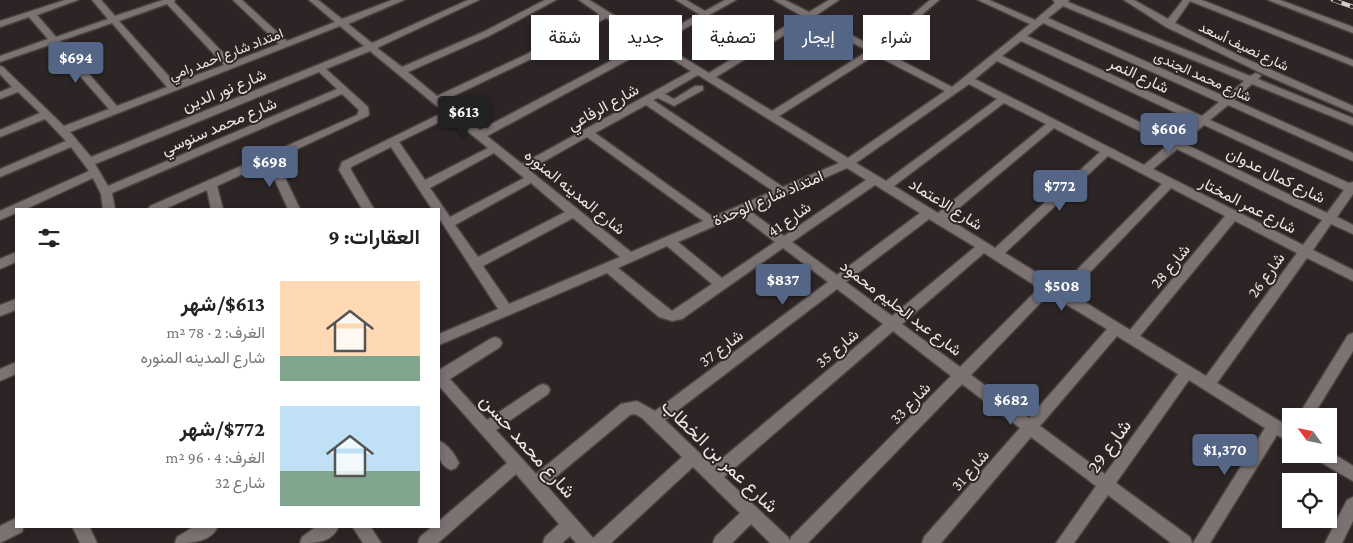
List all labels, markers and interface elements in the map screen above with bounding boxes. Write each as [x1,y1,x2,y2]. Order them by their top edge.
chip: شقة [531,15,599,60]
chip: جديد [609,15,682,60]
chip: تصفية [692,15,774,60]
chip: إيجار [784,15,853,60]
chip: شراء [863,15,930,60]
street label: شارع نصيف أسعد [1195,18,1291,77]
street label: امتداد شارع احمد رامي [167,25,287,87]
pin: $694 [46,42,106,84]
street label: شارع محمد الجندى [1151,47,1254,107]
text: $694 [59,49,93,66]
street label: شارع النمر [1104,53,1172,99]
street label: شارع نور الدين [179,65,270,117]
street label: شارع الرفاعي [564,80,644,138]
street label: شارع محمد سنوسي [159,94,281,163]
pin: $613 [434,96,494,138]
text: $613 [449,103,479,120]
pin: $606 [1139,112,1199,155]
text: $606 [1151,120,1187,137]
street label: شارع كمال عدوان [1223,144,1328,209]
pin: $698 [240,146,300,188]
street label: شارع المدينه المنوره [519,146,629,240]
text: $698 [253,153,287,170]
street label: امتداد شارع الوحدة [710,167,827,232]
pin: $772 [1030,170,1090,212]
street label: شارع عمر المختار [1195,173,1299,239]
street label: شارع الاعتماد [905,175,986,236]
text: $772 [1044,177,1076,194]
street label: شارع 41 [764,198,816,242]
icon: filters [35,224,63,252]
text: العقارات: 9 [328,225,420,249]
street label: شارع 28 [1147,241,1195,293]
street label: شارع 26 [1244,249,1290,302]
street label: شارع عبد الحليم محمود [835,257,965,361]
pin: $837 [753,264,813,306]
pin: $508 [1032,270,1092,312]
text: $837 [767,271,799,288]
text: $508 [1045,277,1079,294]
text: $613/شهر [181,292,265,316]
icon: home [320,301,380,361]
text: الغرف: 2 · 78 m² [166,324,265,341]
street label: شارع 35 [812,325,864,373]
street label: شارع 37 [696,326,748,372]
text: شارع المدينه المنوره [140,349,265,366]
street label: شارع 33 [886,379,936,429]
pin: $682 [981,384,1041,426]
street label: شارع محمد حسن [475,390,580,503]
text: $682 [994,391,1028,408]
street label: شارع عمر بن الخطاب [656,395,783,518]
north arrow [1282,408,1338,462]
map controls [1282,408,1337,528]
street label: شارع 29 [1083,415,1137,478]
text: $772/شهر [180,417,265,441]
icon: home [320,426,380,486]
pin: $1,370 [1184,434,1266,476]
text: $1,370 [1203,441,1247,458]
street label: شارع 31 [948,446,994,496]
text: الغرف: 4 · 96 m² [166,449,265,466]
button: locate [1282,473,1337,528]
text: شارع 32 [215,474,265,491]

